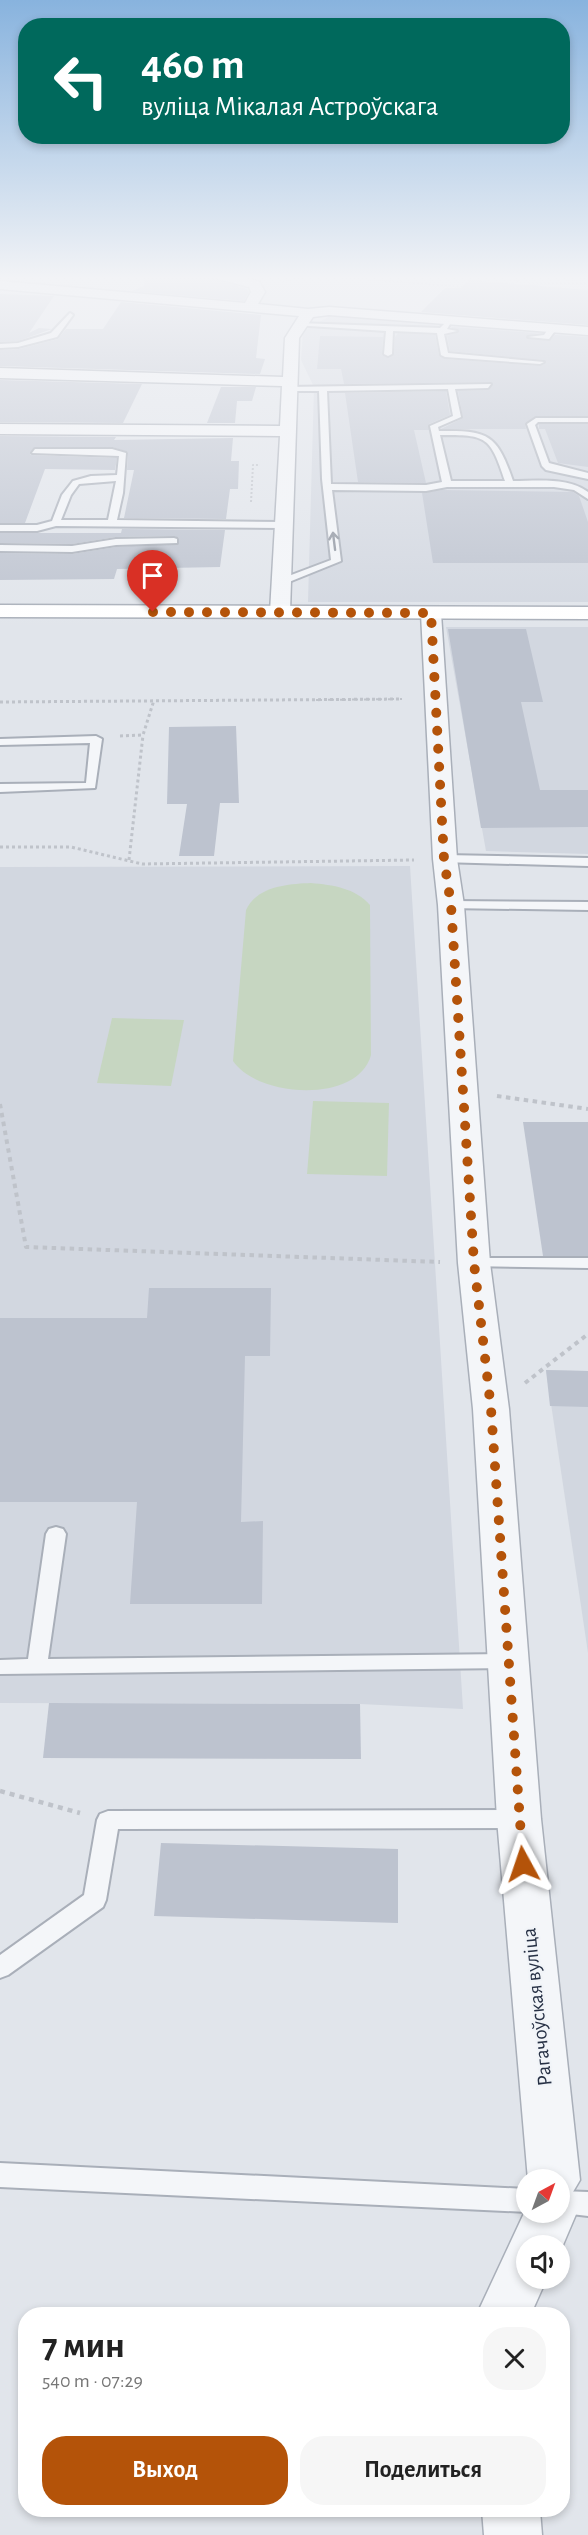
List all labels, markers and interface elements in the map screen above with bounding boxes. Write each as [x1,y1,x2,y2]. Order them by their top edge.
icon: left [42,42,120,120]
text: 460 m [141,44,245,86]
text: вуліца Мікалая Астроўскага [141,93,438,120]
one-way arrow [328,532,339,551]
pin [127,550,178,612]
icon: arrive [136,559,169,592]
position arrow [491,1832,555,1896]
street label: Рагачоўская вуліца [518,1926,556,2087]
north arrow [516,2169,570,2223]
map controls [516,2169,570,2289]
button: sound [516,2235,570,2289]
button: close [483,2327,546,2390]
text: 7 мин [42,2328,125,2364]
text: 540 m · 07:29 [42,2371,143,2391]
button: Выход [42,2436,288,2505]
button: Поделиться [300,2436,546,2505]

